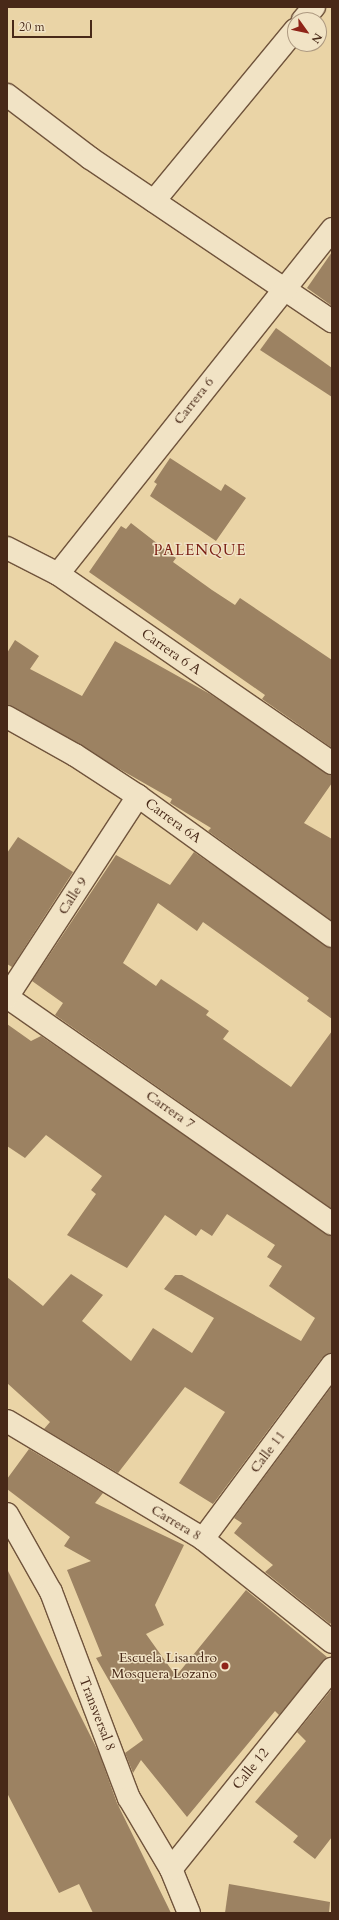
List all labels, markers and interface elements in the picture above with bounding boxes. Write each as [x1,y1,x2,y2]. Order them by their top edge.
scale bar [14,12,94,38]
north arrow [287,12,327,52]
text: 20 m [19,19,45,35]
text: N [308,30,326,46]
street label: Carrera 6 [170,374,218,428]
district label: PALENQUE [153,542,247,560]
street label: Carrera 6 A [138,625,204,679]
street label: Carrera 6A [142,795,204,847]
street label: Calle 9 [55,874,91,918]
street label: Carrera 7 [142,1087,198,1133]
street label: Calle 11 [247,1428,289,1476]
street label: Carrera 8 [148,1502,204,1544]
place label: Escuela Lisandro Mosquera Lozano [111,1650,217,1682]
marker: Escuela Lisandro Mosquera Lozano [220,1661,230,1671]
street label: Transversal 8 [75,1675,119,1753]
street label: Calle 12 [229,1745,273,1793]

